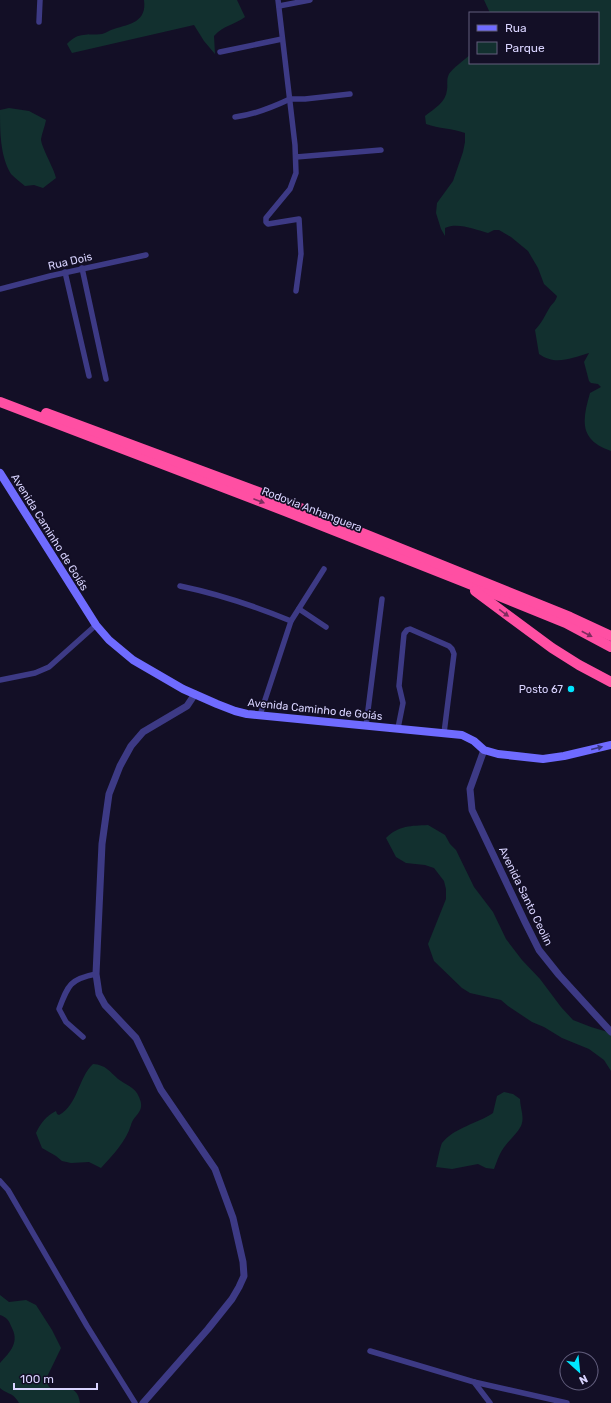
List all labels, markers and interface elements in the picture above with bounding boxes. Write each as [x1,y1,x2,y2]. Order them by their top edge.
legend [469,12,599,64]
text: Rua [505,21,527,35]
text: Parque [505,41,545,55]
street label: Rua Dois [47,250,94,273]
street label: Avenida Caminho de Goiás [8,471,91,593]
street label: Rodovia Anhanguera [260,484,364,535]
one-way arrow [253,498,265,504]
one-way arrow [499,609,510,617]
one-way arrow [581,631,593,637]
place label: Posto 67 [519,683,563,696]
marker: Posto 67 [566,684,576,694]
street label: Avenida Caminho de Goiás [247,696,383,723]
one-way arrow [591,745,603,751]
street label: Avenida Santo Ceolin [496,845,555,948]
north arrow [559,1351,599,1391]
scale bar [14,1365,97,1391]
text: 100 m [20,1372,54,1386]
text: N [577,1372,590,1387]

